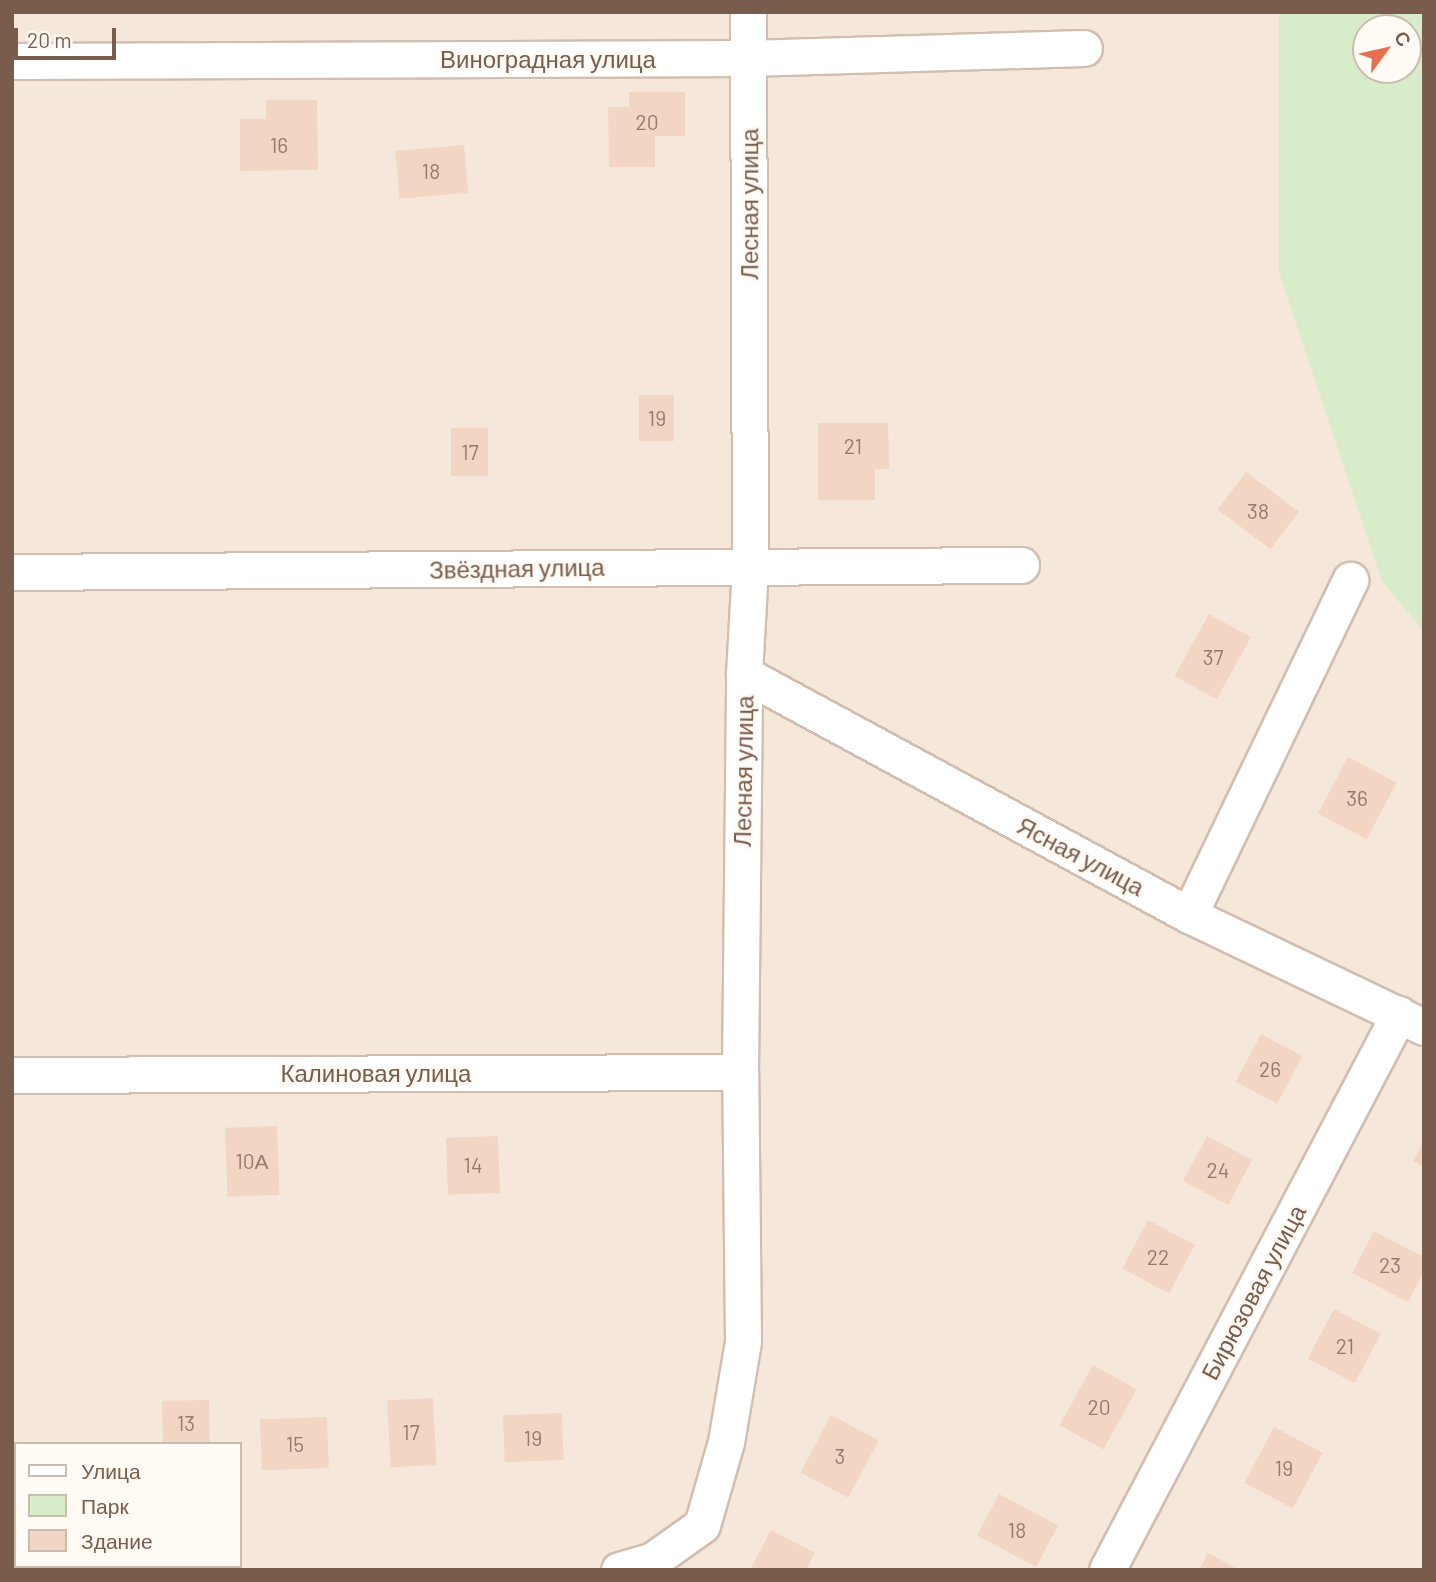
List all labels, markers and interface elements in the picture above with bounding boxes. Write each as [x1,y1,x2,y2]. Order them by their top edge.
scale bar [18,14,119,58]
north arrow [1352,14,1422,84]
text: С [1390,26,1417,50]
text: 20 m [27,27,72,52]
street label: Виноградная улица [440,45,656,73]
house number: 20 [635,109,659,135]
street label: Лесная улица [735,128,763,280]
house number: 16 [270,132,288,158]
house number: 18 [422,158,440,184]
house number: 19 [648,405,666,431]
house number: 21 [844,433,862,459]
house number: 17 [461,439,479,465]
house number: 38 [1247,498,1269,524]
street label: Звёздная улица [429,552,605,584]
house number: 37 [1203,644,1223,670]
street label: Лесная улица [727,695,759,847]
house number: 36 [1346,785,1368,811]
street label: Ясная улица [1013,810,1149,902]
house number: 26 [1259,1056,1281,1082]
street label: Калиновая улица [281,1059,471,1087]
house number: 10А [235,1148,269,1174]
house number: 14 [464,1152,482,1178]
house number: 24 [1207,1157,1229,1183]
street label: Бирюзовая улица [1195,1200,1311,1384]
house number: 22 [1147,1244,1169,1270]
house number: 23 [1379,1252,1401,1278]
house number: 21 [1336,1333,1354,1359]
house number: 20 [1087,1394,1111,1420]
house number: 13 [177,1410,195,1436]
house number: 17 [402,1419,420,1445]
house number: 19 [524,1425,542,1451]
house number: 15 [286,1431,304,1457]
legend [14,1442,242,1568]
house number: 3 [835,1443,845,1469]
house number: 19 [1275,1455,1293,1481]
text: Улица [81,1458,141,1483]
text: Парк [81,1493,129,1518]
house number: 18 [1008,1517,1026,1543]
text: Здание [81,1528,153,1553]

